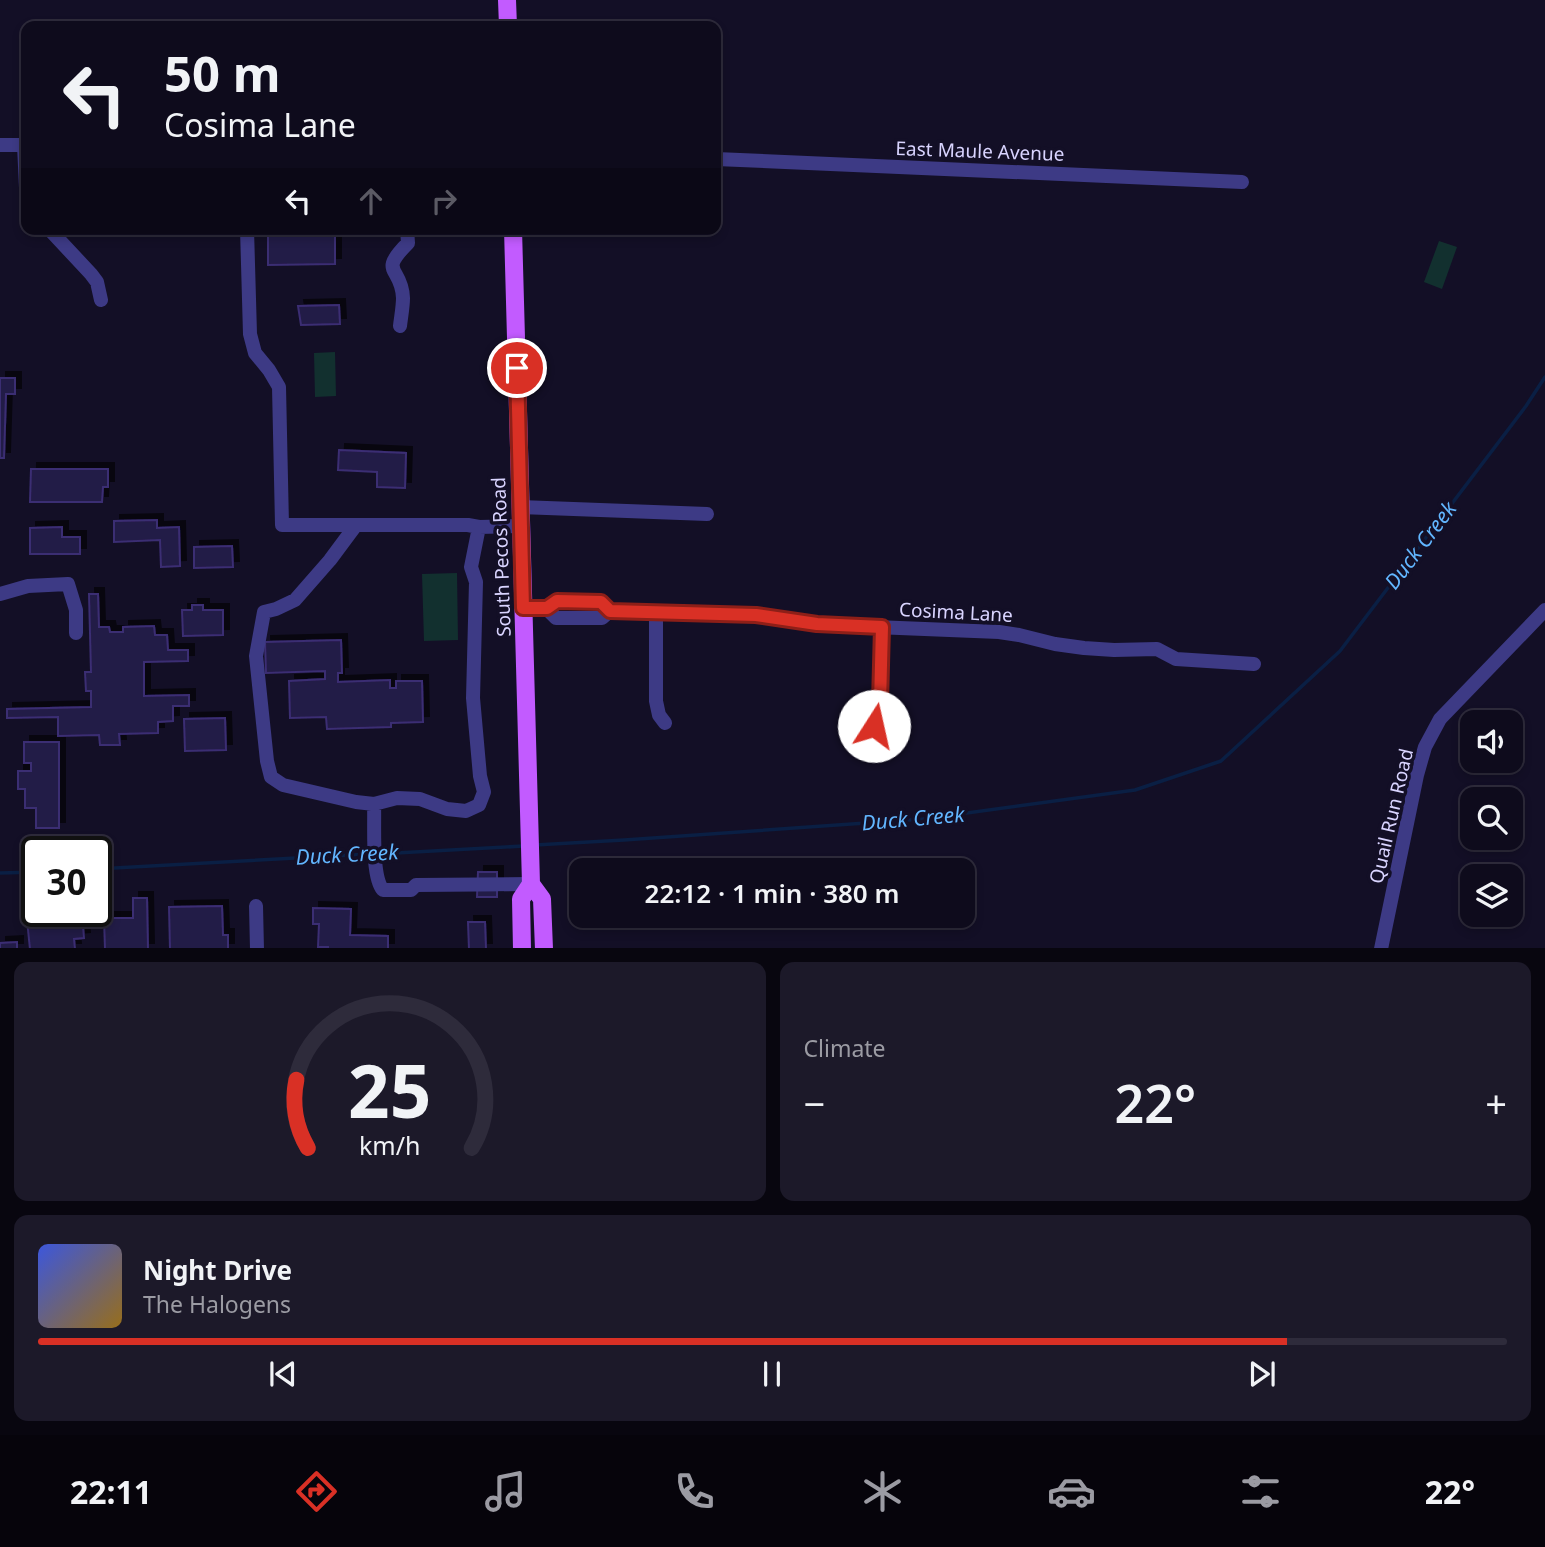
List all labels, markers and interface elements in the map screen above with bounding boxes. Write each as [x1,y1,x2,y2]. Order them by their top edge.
text: 50 m [164,40,281,106]
icon: left [49,49,140,140]
text: Cosima Lane [164,103,356,146]
street label: East Maule Avenue [895,135,1065,167]
icon: left [279,182,317,220]
icon: ahead [352,182,390,220]
icon: right [425,182,463,220]
pin [487,338,547,398]
icon: arrive [498,349,536,387]
street label: South Pecos Road [485,477,517,637]
water label: Duck Creek [1378,494,1463,595]
street label: Cosima Lane [898,596,1014,628]
position arrow [837,689,911,763]
map controls [1460,710,1523,927]
button: sound [1460,710,1523,773]
street label: Quail Run Road [1363,746,1419,886]
button: search [1460,787,1523,850]
water label: Duck Creek [860,799,967,836]
speed limit sign: 30 [21,836,112,927]
water label: Duck Creek [295,837,401,871]
button: layers [1460,864,1523,927]
text: 22:12 · 1 min · 380 m [645,875,899,911]
text: Climate [804,1032,886,1064]
text: 25 [348,1040,431,1139]
text: 22° [1114,1067,1196,1138]
text: − [804,1077,825,1129]
text: + [1485,1077,1507,1129]
text: km/h [359,1127,421,1161]
text: Night Drive [143,1252,292,1288]
text: The Halogens [143,1288,291,1320]
icon: previous [264,1355,302,1393]
icon: pause [753,1355,791,1393]
icon: next [1243,1355,1281,1393]
icon: directions [292,1467,341,1516]
icon: music [481,1467,530,1516]
icon: phone [670,1467,719,1516]
icon: climate [858,1467,907,1516]
icon: car [1047,1467,1096,1516]
icon: filters [1236,1467,1285,1516]
text: 22:11 [70,1470,152,1513]
text: 22° [1425,1470,1475,1513]

